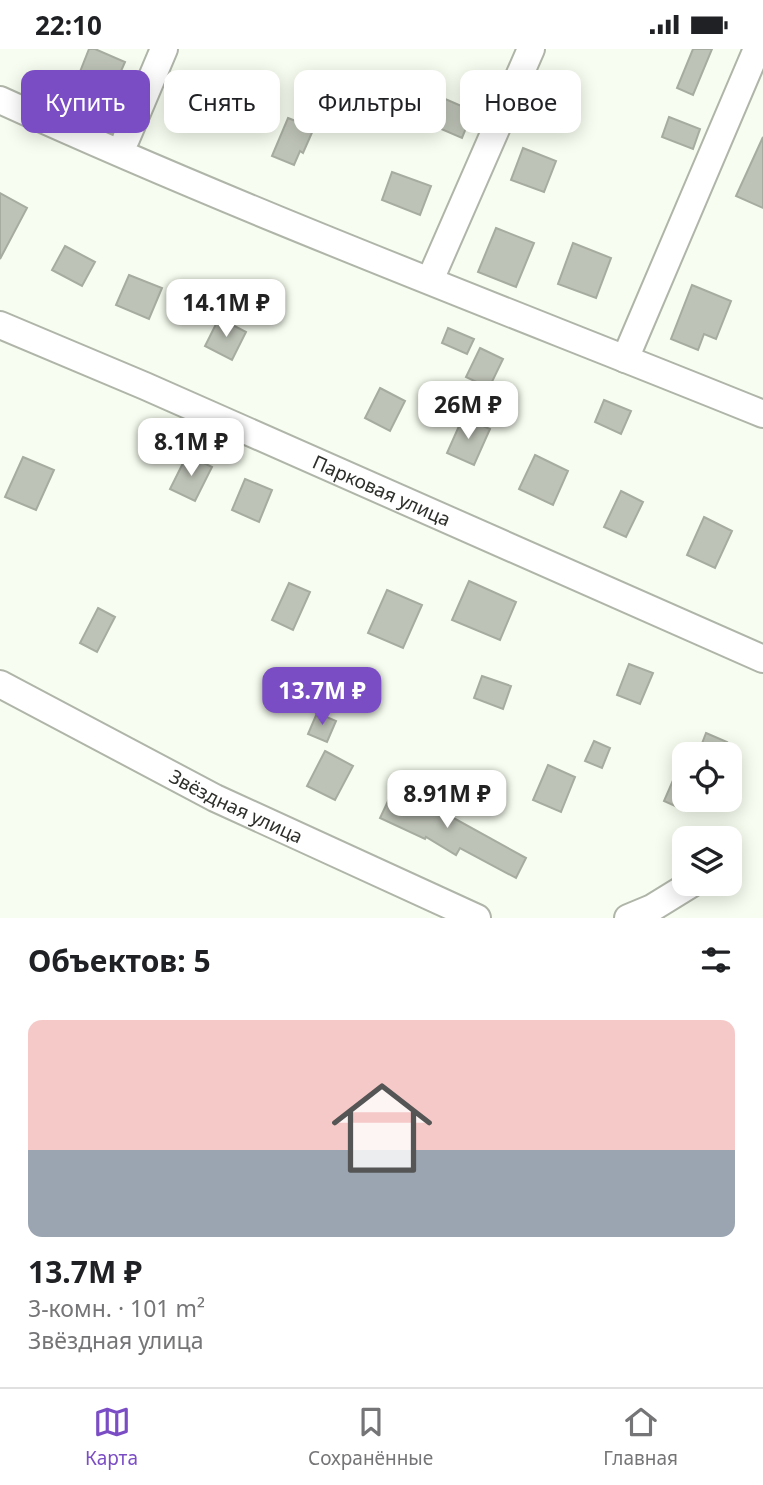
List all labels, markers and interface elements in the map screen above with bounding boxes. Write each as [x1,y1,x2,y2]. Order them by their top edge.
text: 22:10 [35,7,102,43]
chip: Купить [21,70,150,133]
chip: Снять [164,70,280,133]
chip: Фильтры [294,70,446,133]
chip: Новое [460,70,581,133]
pin: 14.1M ₽ [161,279,291,339]
text: 14.1M ₽ [182,286,270,318]
pin: 26M ₽ [419,381,517,441]
text: 26M ₽ [434,388,502,420]
pin: 8.1M ₽ [134,419,248,478]
text: 8.1M ₽ [154,425,228,457]
street label: Парковая улица [309,449,455,532]
pin: 13.7M ₽ [257,667,387,727]
text: 13.7M ₽ [278,674,366,706]
map controls [672,742,742,896]
button: locate [672,742,742,812]
street label: Звёздная улица [165,763,307,849]
pin: 8.91M ₽ [382,771,512,830]
text: 8.91M ₽ [403,777,491,809]
button: layers [672,826,742,896]
text: Объектов: 5 [28,940,211,981]
icon: filters [697,941,735,979]
icon: home [319,1065,445,1191]
text: 13.7M ₽ [28,1251,142,1292]
text: 3-комн. · 101 m² [28,1292,205,1324]
text: Звёздная улица [28,1324,203,1356]
tab: Карта [85,1403,138,1471]
tab: Сохранённые [308,1403,433,1471]
tab: Главная [603,1403,678,1471]

